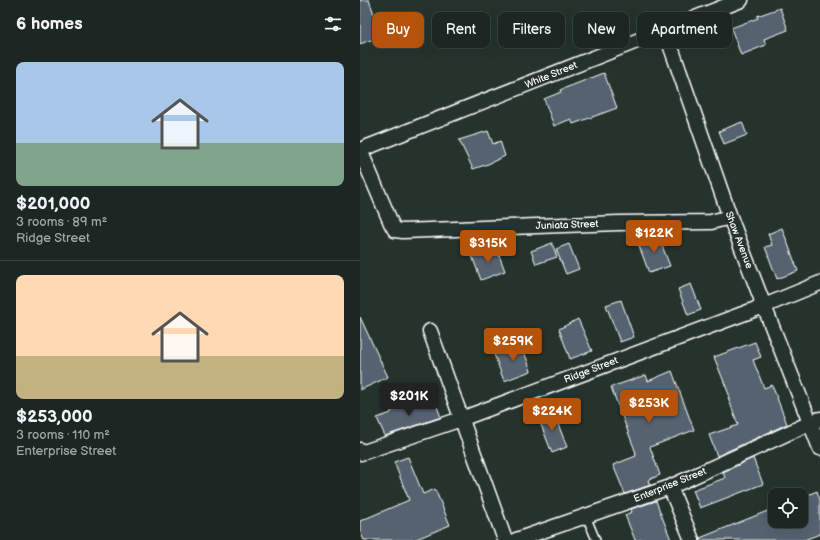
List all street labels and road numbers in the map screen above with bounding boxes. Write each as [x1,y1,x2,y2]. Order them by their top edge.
street label: White Street [523,59,579,91]
street label: Shaw Avenue [723,210,755,270]
street label: Juniata Street [535,218,599,232]
street label: Ridge Street [562,354,620,386]
street label: Enterprise Street [632,465,708,505]

